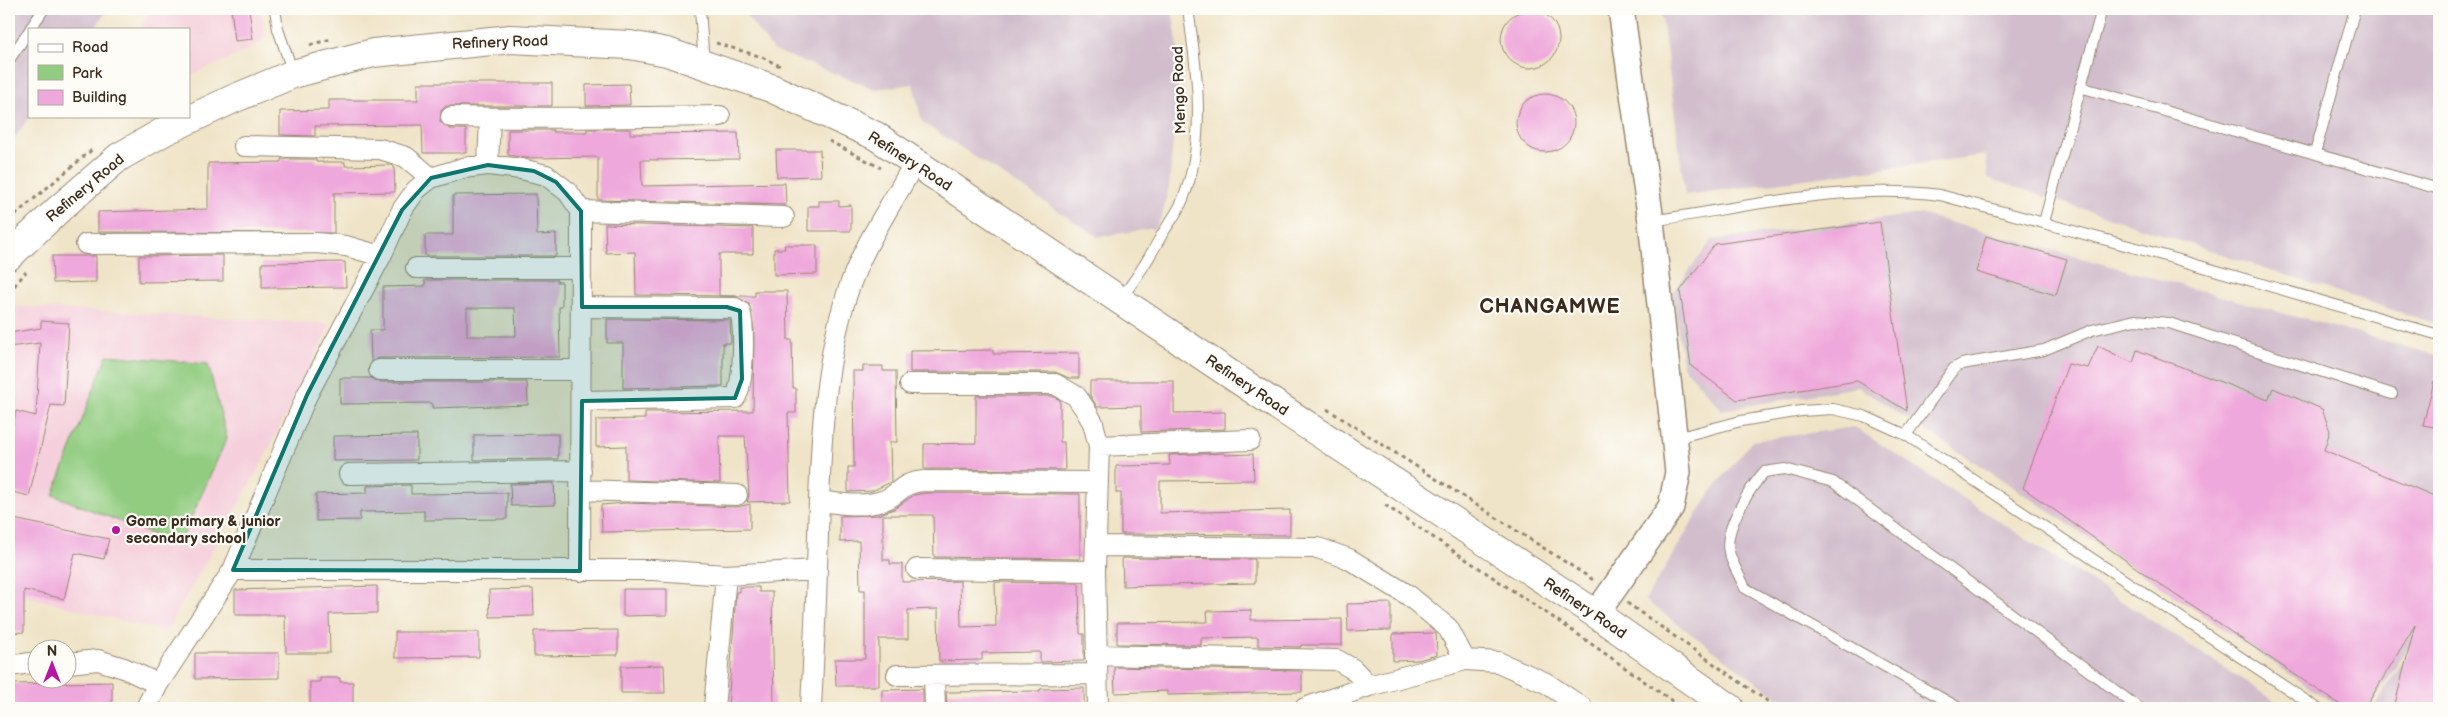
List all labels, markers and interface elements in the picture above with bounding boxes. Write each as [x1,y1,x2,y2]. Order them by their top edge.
legend [28,28,190,118]
street label: Refinery Road [451,31,549,54]
text: Road [72,38,108,57]
street label: Mengo Road [1168,46,1191,134]
text: Park [72,64,103,83]
text: Building [72,88,127,107]
street label: Refinery Road [864,127,955,196]
street label: Refinery Road [42,150,128,227]
district label: CHANGAMWE [1480,295,1620,319]
street label: Refinery Road [1201,351,1292,420]
place label: Gome primary & junior secondary school [126,512,281,548]
marker: Gome primary & junior secondary school [110,524,122,536]
street label: Refinery Road [1539,574,1630,643]
north arrow [28,640,78,690]
text: N [47,643,57,660]

